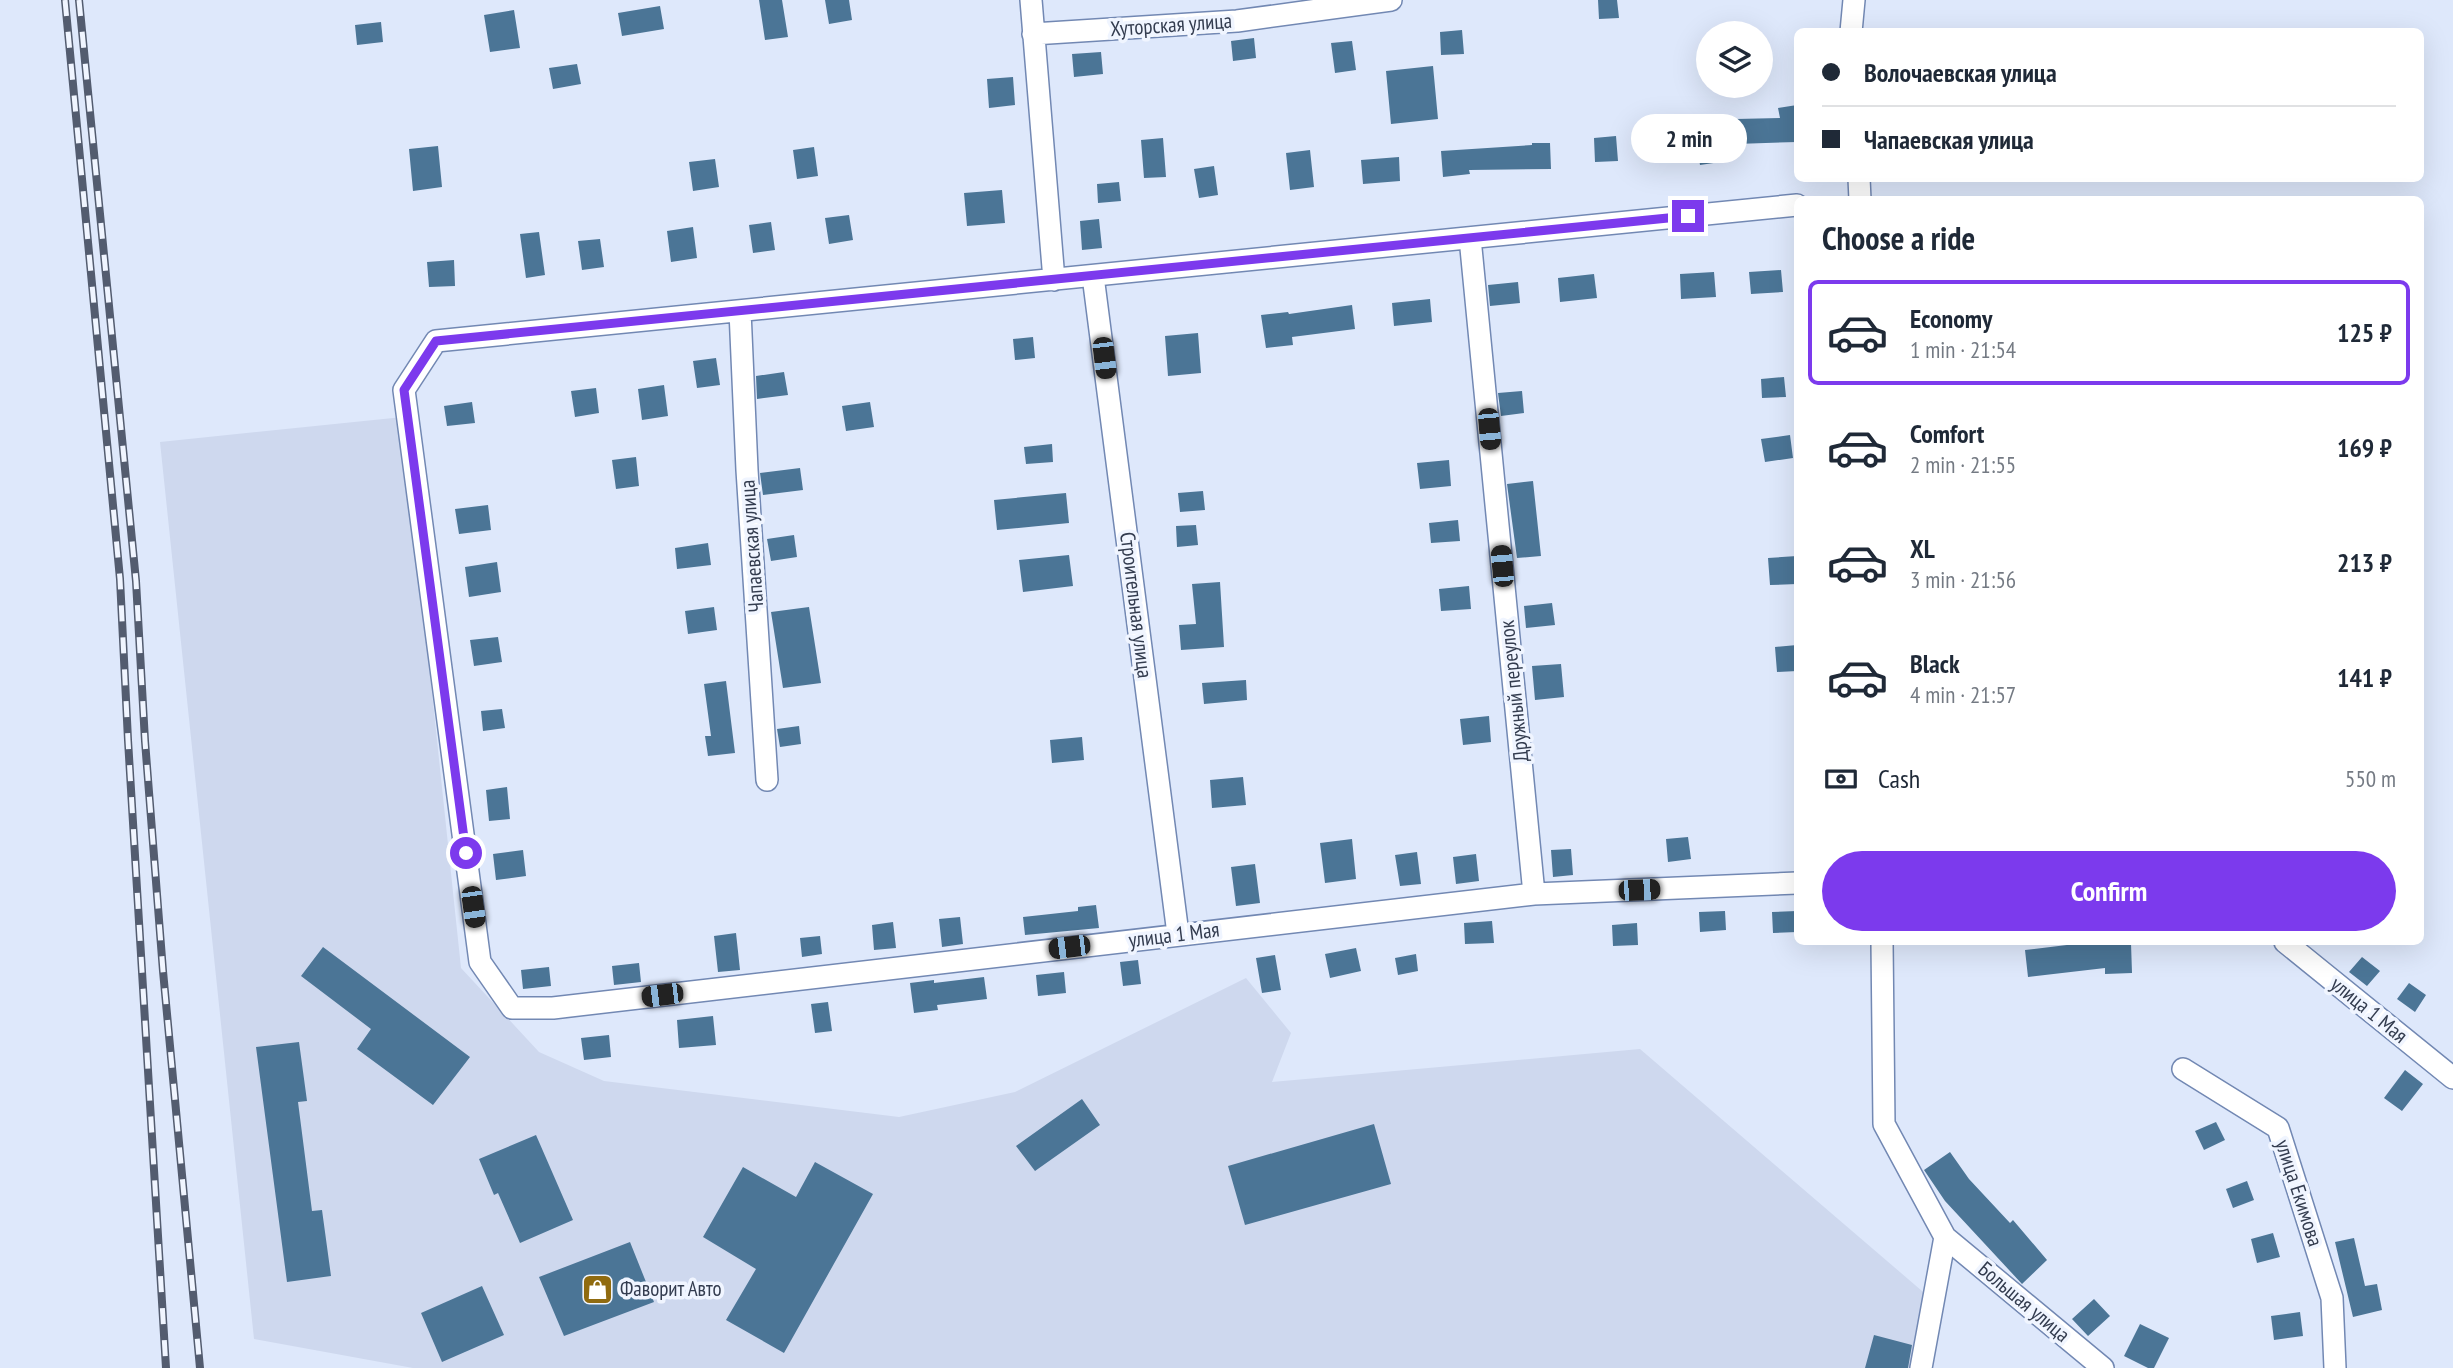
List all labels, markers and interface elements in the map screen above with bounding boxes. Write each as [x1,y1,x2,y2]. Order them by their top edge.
street label: Хуторская улица [1109,7,1233,42]
map controls [1696,21,1773,98]
button: layers [1696,21,1773,98]
text: Волочаевская улица [1864,56,2057,89]
callout: 2 min [1630,114,1746,164]
text: Чапаевская улица [1864,123,2034,156]
text: 2 min [1666,124,1712,153]
route end [1672,200,1704,232]
text: Choose a ride [1822,217,1975,259]
icon: car [1826,301,1889,364]
text: Economy [1910,302,1992,335]
text: 125 ₽ [2337,316,2392,349]
text: 1 min · 21:54 [1910,335,2016,364]
car [1092,336,1117,380]
car [1477,407,1502,451]
icon: car [1826,416,1889,479]
text: Comfort [1910,417,1984,450]
text: 169 ₽ [2337,431,2392,464]
text: 2 min · 21:55 [1910,450,2016,479]
street label: Чапаевская улица [733,479,770,613]
street label: Строительная улица [1114,530,1159,680]
icon: car [1826,531,1889,594]
text: XL [1910,532,1935,565]
car [1490,544,1515,588]
text: 213 ₽ [2337,546,2392,579]
text: 3 min · 21:56 [1910,565,2016,594]
street label: Дружный переулок [1493,619,1534,763]
icon: car [1826,646,1889,709]
text: Black [1910,647,1960,680]
text: 141 ₽ [2337,661,2392,694]
text: 4 min · 21:57 [1910,680,2016,709]
icon: cash [1822,760,1860,798]
text: Cash [1878,762,1920,795]
text: 550 m [2345,764,2396,793]
route start [450,837,482,869]
button: Confirm [1822,851,2396,931]
car [1618,879,1661,901]
car [460,885,487,929]
street label: улица 1 Мая [1127,916,1221,953]
car [1047,934,1092,960]
street label: улица 1 Мая [2325,970,2413,1049]
car [640,982,685,1008]
street label: улица Екимова [2270,1136,2329,1250]
street label: Большая улица [1973,1256,2076,1348]
shop icon: Фаворит Авто [580,1272,614,1306]
place label: Фаворит Авто [620,1275,722,1302]

